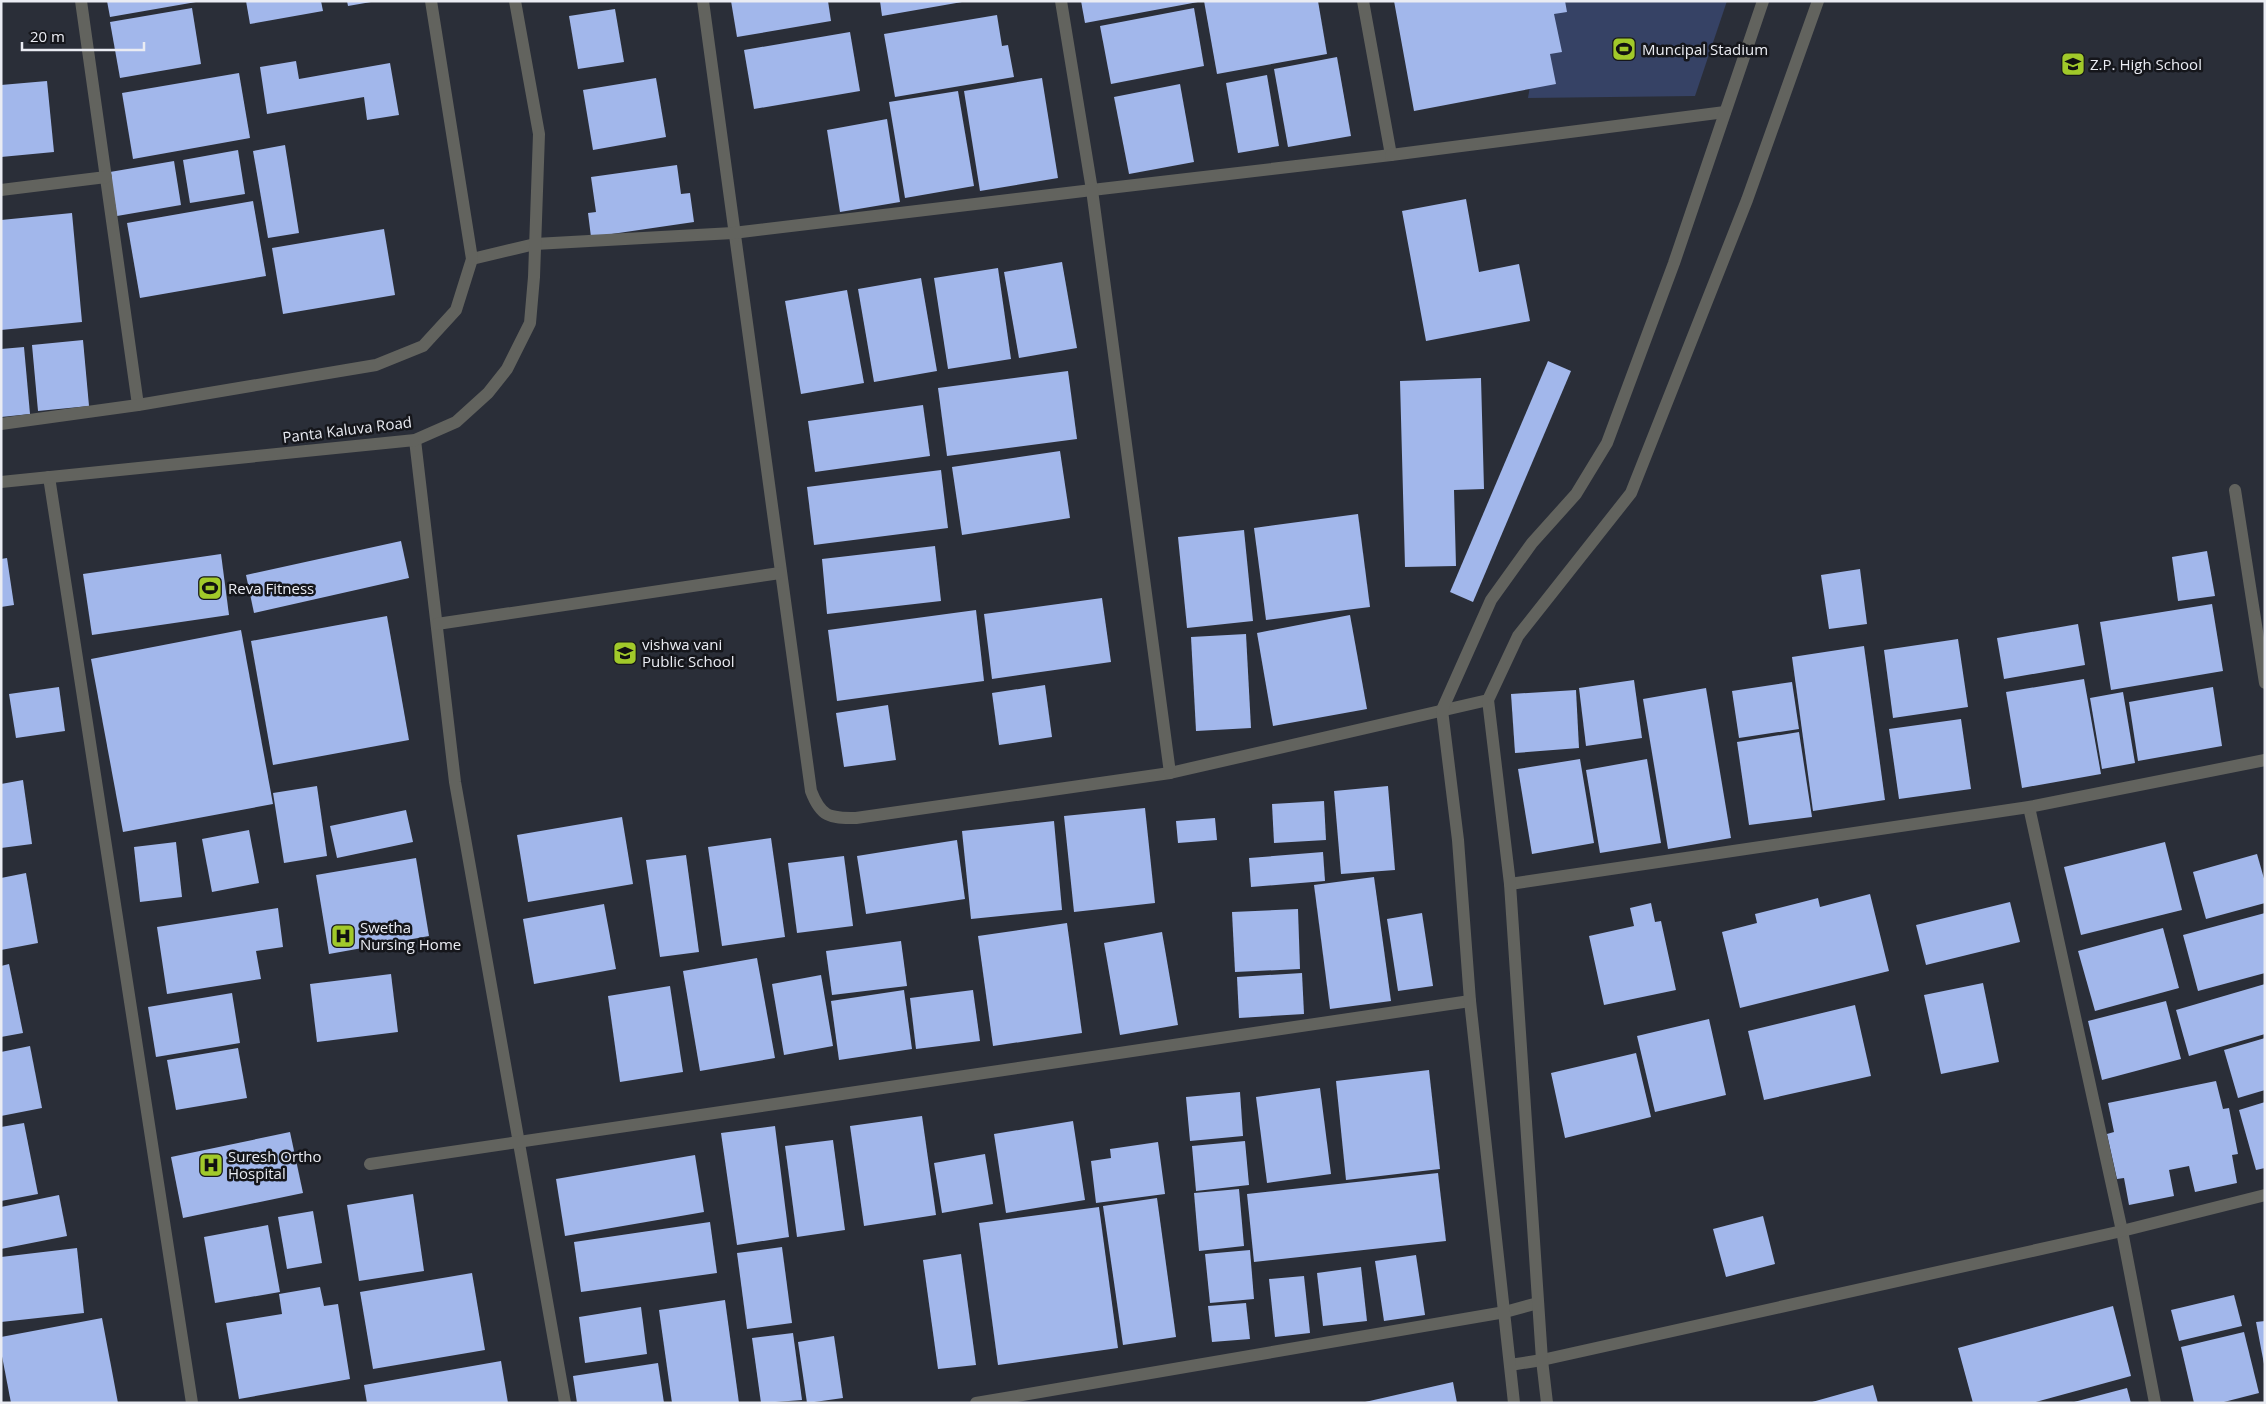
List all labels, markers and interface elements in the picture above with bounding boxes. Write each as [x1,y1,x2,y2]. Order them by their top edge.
scale bar [22,20,145,52]
text: 20 m [30,26,65,46]
sports icon: Muncipal Stadium [1611,36,1637,62]
place label: Muncipal Stadium [1642,39,1768,59]
school or university icon: Z.P. High School [2060,51,2086,77]
place label: Z.P. High School [2090,54,2202,74]
street label: Panta Kaluva Road [281,411,413,447]
sports icon: Reva Fitness [197,575,223,601]
place label: Reva Fitness [228,578,314,598]
place label: vishwa vani Public School [642,634,735,671]
school or university icon: vishwa vani Public School [612,640,638,666]
place label: Swetha Nursing Home [360,917,461,954]
hospital icon: Swetha Nursing Home [330,923,356,949]
place label: Suresh Ortho Hospital [228,1146,322,1183]
hospital icon: Suresh Ortho Hospital [198,1152,224,1178]

